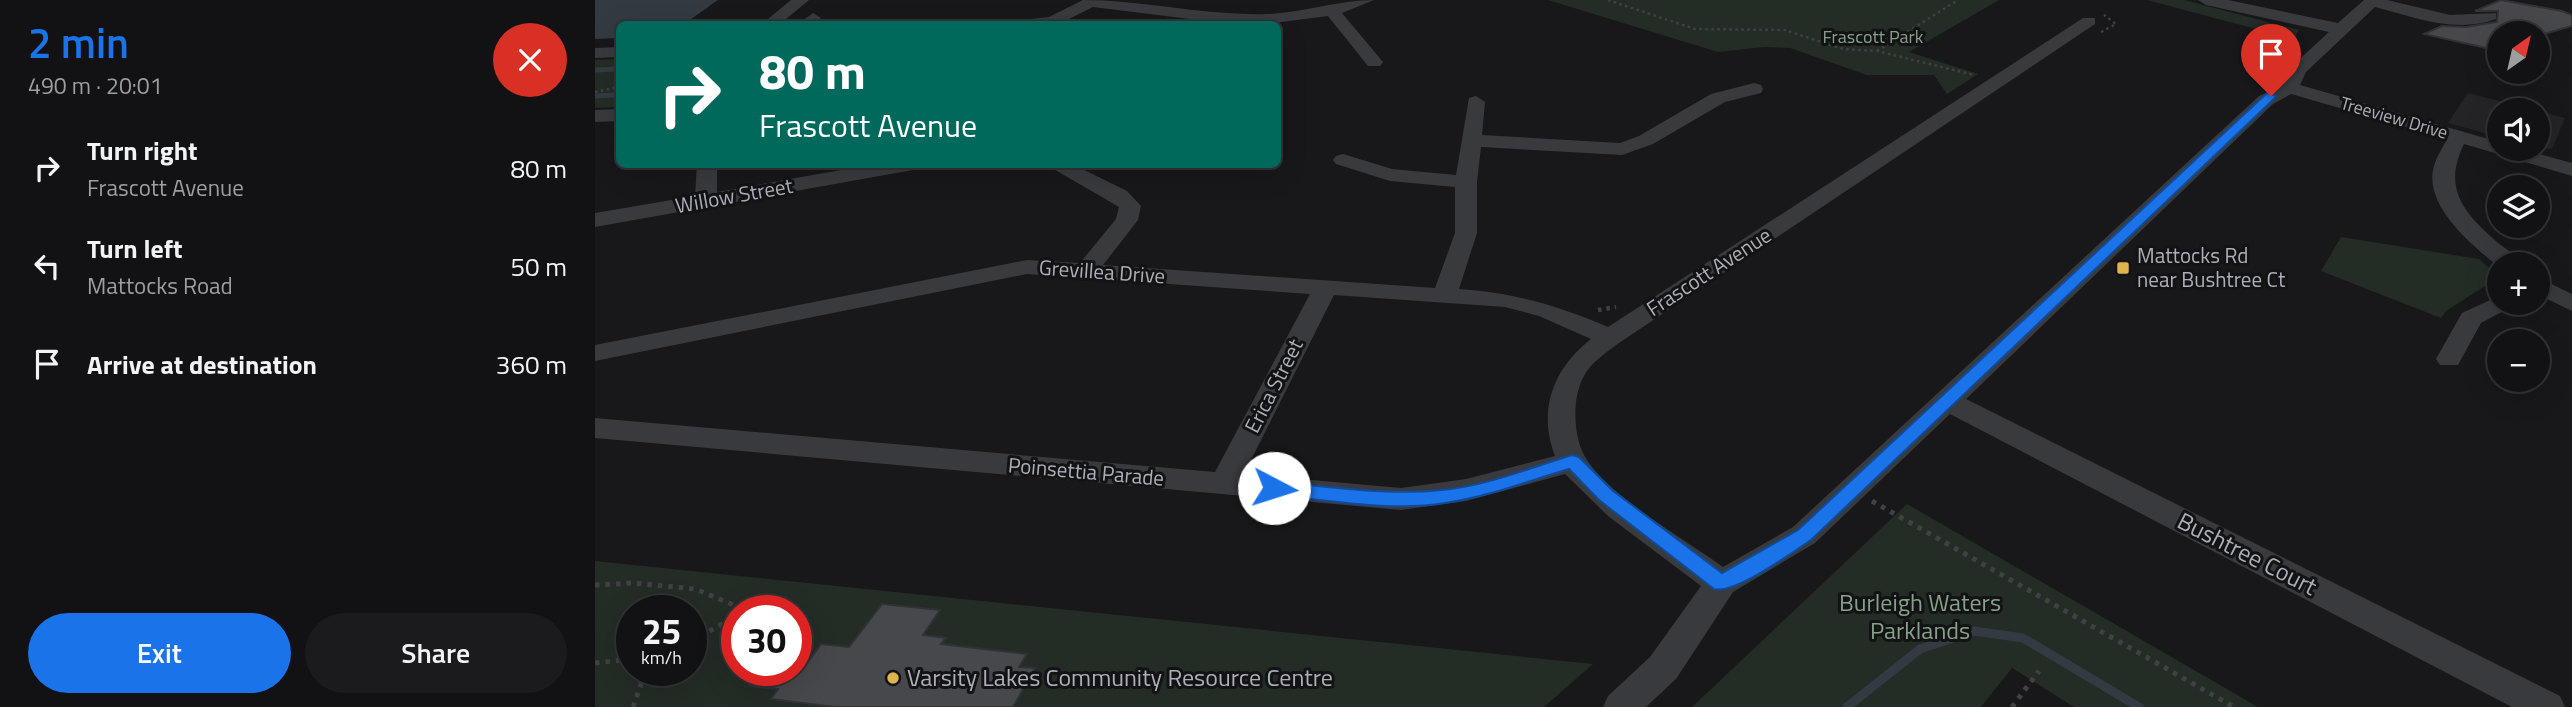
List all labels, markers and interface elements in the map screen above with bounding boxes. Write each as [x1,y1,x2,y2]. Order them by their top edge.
text: 2 min [28,10,129,74]
north arrow [2487,21,2550,84]
map controls [2487,21,2550,392]
button: close [493,23,567,97]
park label: Frascott Park [1823,23,1924,50]
pin [2241,24,2301,96]
text: 80 m [759,33,866,108]
icon: arrive [2252,35,2290,73]
icon: right [644,49,735,140]
text: 490 m · 20:01 [28,68,163,103]
street label: Treeview Drive [2337,89,2451,146]
button: sound [2487,98,2550,161]
text: Frascott Avenue [759,101,977,149]
text: Turn right [87,131,198,170]
icon: right [28,149,66,187]
text: 80 m [510,149,567,188]
street label: Willow Street [673,169,796,221]
text: Frascott Avenue [87,170,244,205]
button: layers [2487,175,2550,238]
street label: Frascott Avenue [1640,219,1777,324]
text: Turn left [87,229,182,268]
place label: Mattocks Rd near Bushtree Ct [2137,239,2286,295]
icon: left [28,247,66,285]
text: 50 m [510,247,567,286]
street label: Grevillea Drive [1038,251,1166,291]
button: + [2487,252,2550,315]
marker: Mattocks Rd near Bushtree Ct [2115,260,2131,276]
text: Mattocks Road [87,268,233,303]
button: − [2487,329,2550,392]
street label: Erica Street [1236,332,1311,438]
icon: arrive [28,345,66,383]
text: Arrive at destination [87,345,317,384]
text: 360 m [496,345,567,384]
street label: Poinsettia Parade [1007,448,1165,494]
position arrow [1237,451,1311,525]
street label: Bushtree Court [2171,502,2324,604]
park label: Burleigh Waters Parklands [1839,584,2001,648]
speed limit sign: 30 [721,595,812,686]
text: 25 [642,604,681,658]
button: Exit [28,613,291,693]
button: Share [305,613,567,693]
text: km/h [641,644,682,671]
place label: Varsity Lakes Community Resource Centre [907,659,1333,695]
marker: Varsity Lakes Community Resource Centre [885,670,901,686]

